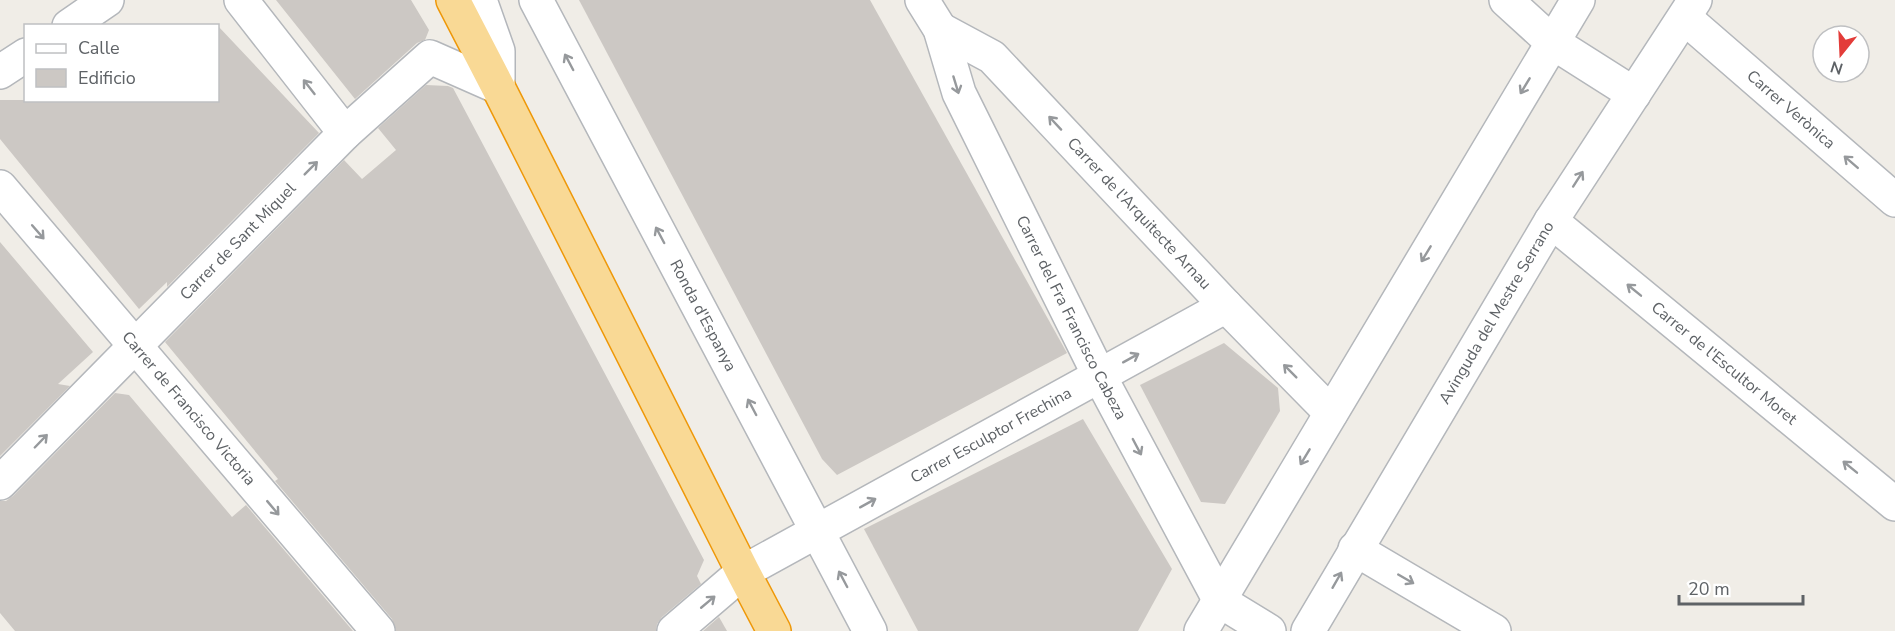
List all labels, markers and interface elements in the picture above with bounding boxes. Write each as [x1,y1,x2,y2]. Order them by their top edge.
legend [24,24,219,102]
north arrow [1811,24,1871,84]
text: Calle [78,36,120,60]
one-way arrow [563,54,575,71]
text: N [1828,55,1846,80]
street label: Carrer Verònica [1742,65,1840,154]
text: Edificio [78,66,136,90]
one-way arrow [952,75,963,94]
one-way arrow [1519,77,1531,94]
one-way arrow [303,79,316,95]
one-way arrow [1048,116,1062,131]
street label: Carrer de l'Arquitecte Arnau [1062,133,1216,295]
one-way arrow [1844,155,1859,169]
one-way arrow [303,160,318,175]
one-way arrow [1572,171,1585,188]
street label: Carrer de Sant Miquel [175,178,301,305]
street label: Carrer del Fra Francisco Cabeza [1011,212,1132,424]
street label: Avinguda del Mestre Serrano [1434,217,1560,408]
one-way arrow [31,224,45,239]
one-way arrow [654,226,666,244]
one-way arrow [1419,245,1431,262]
street label: Ronda d'Espanya [664,256,742,375]
one-way arrow [1627,283,1642,297]
street label: Carrer de l'Escultor Moret [1646,297,1802,430]
street label: Carrer de Francisco Victoria [117,327,261,490]
one-way arrow [1122,352,1139,364]
one-way arrow [1283,364,1298,379]
street label: Carrer Esculptor Frechina [907,382,1076,489]
one-way arrow [746,399,758,416]
one-way arrow [34,434,48,449]
one-way arrow [1131,438,1143,455]
one-way arrow [1298,448,1310,465]
one-way arrow [1843,460,1858,474]
one-way arrow [859,497,877,508]
one-way arrow [267,500,280,516]
scale bar [1679,568,1804,606]
one-way arrow [837,571,848,589]
one-way arrow [1331,572,1343,589]
one-way arrow [1396,574,1414,585]
text: 20 m [1688,577,1730,601]
one-way arrow [700,595,716,608]

